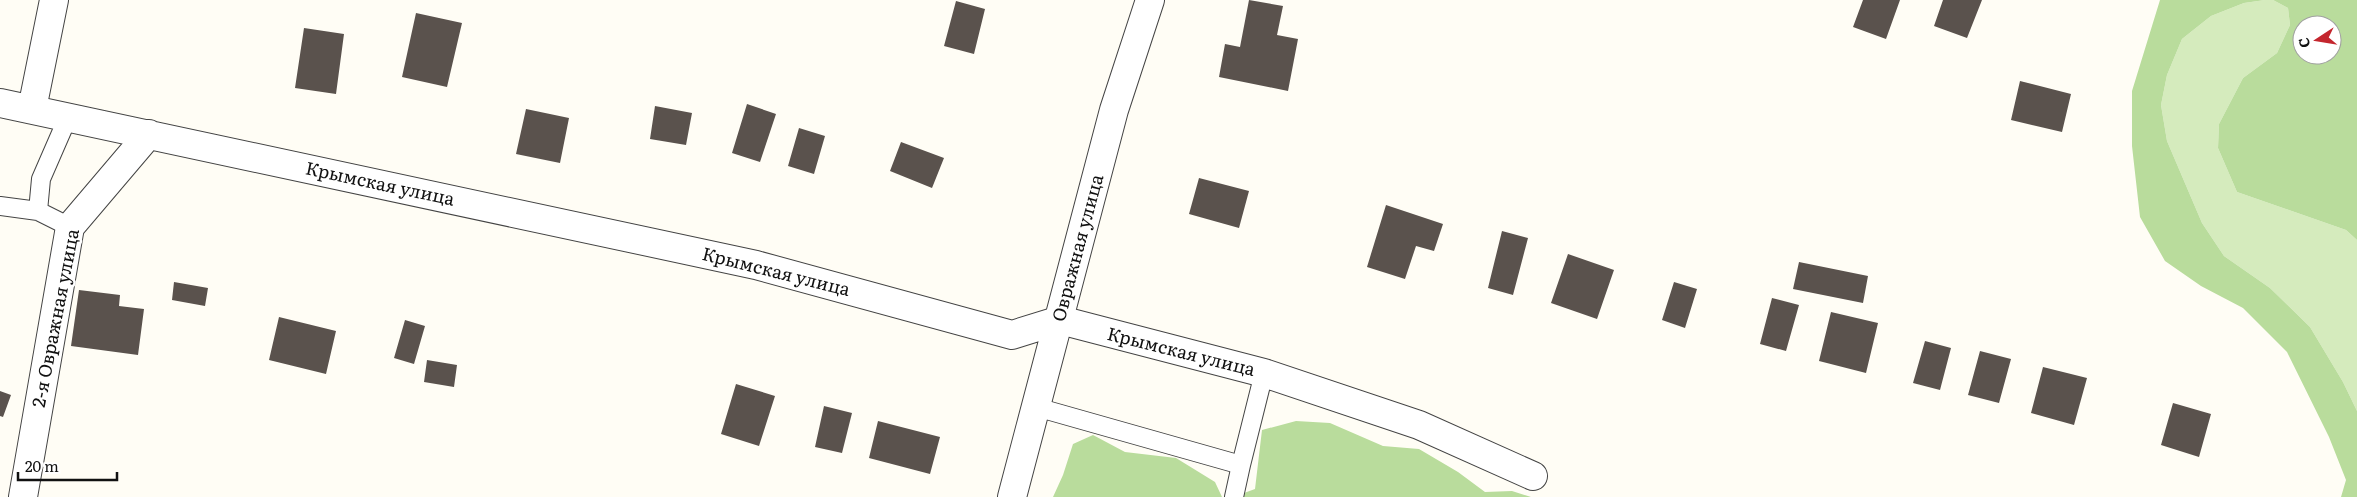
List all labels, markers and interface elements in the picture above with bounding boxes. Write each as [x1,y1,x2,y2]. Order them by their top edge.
north arrow [2292,15,2342,65]
text: С [2292,36,2314,50]
street label: Крымская улица [303,154,458,212]
street label: Овражная улица [1044,171,1109,324]
street label: 2-я Овражная улица [24,226,85,409]
street label: Крымская улица [699,239,854,302]
street label: Крымская улица [1104,319,1259,382]
scale bar [18,450,116,482]
text: 20 m [25,454,59,477]

